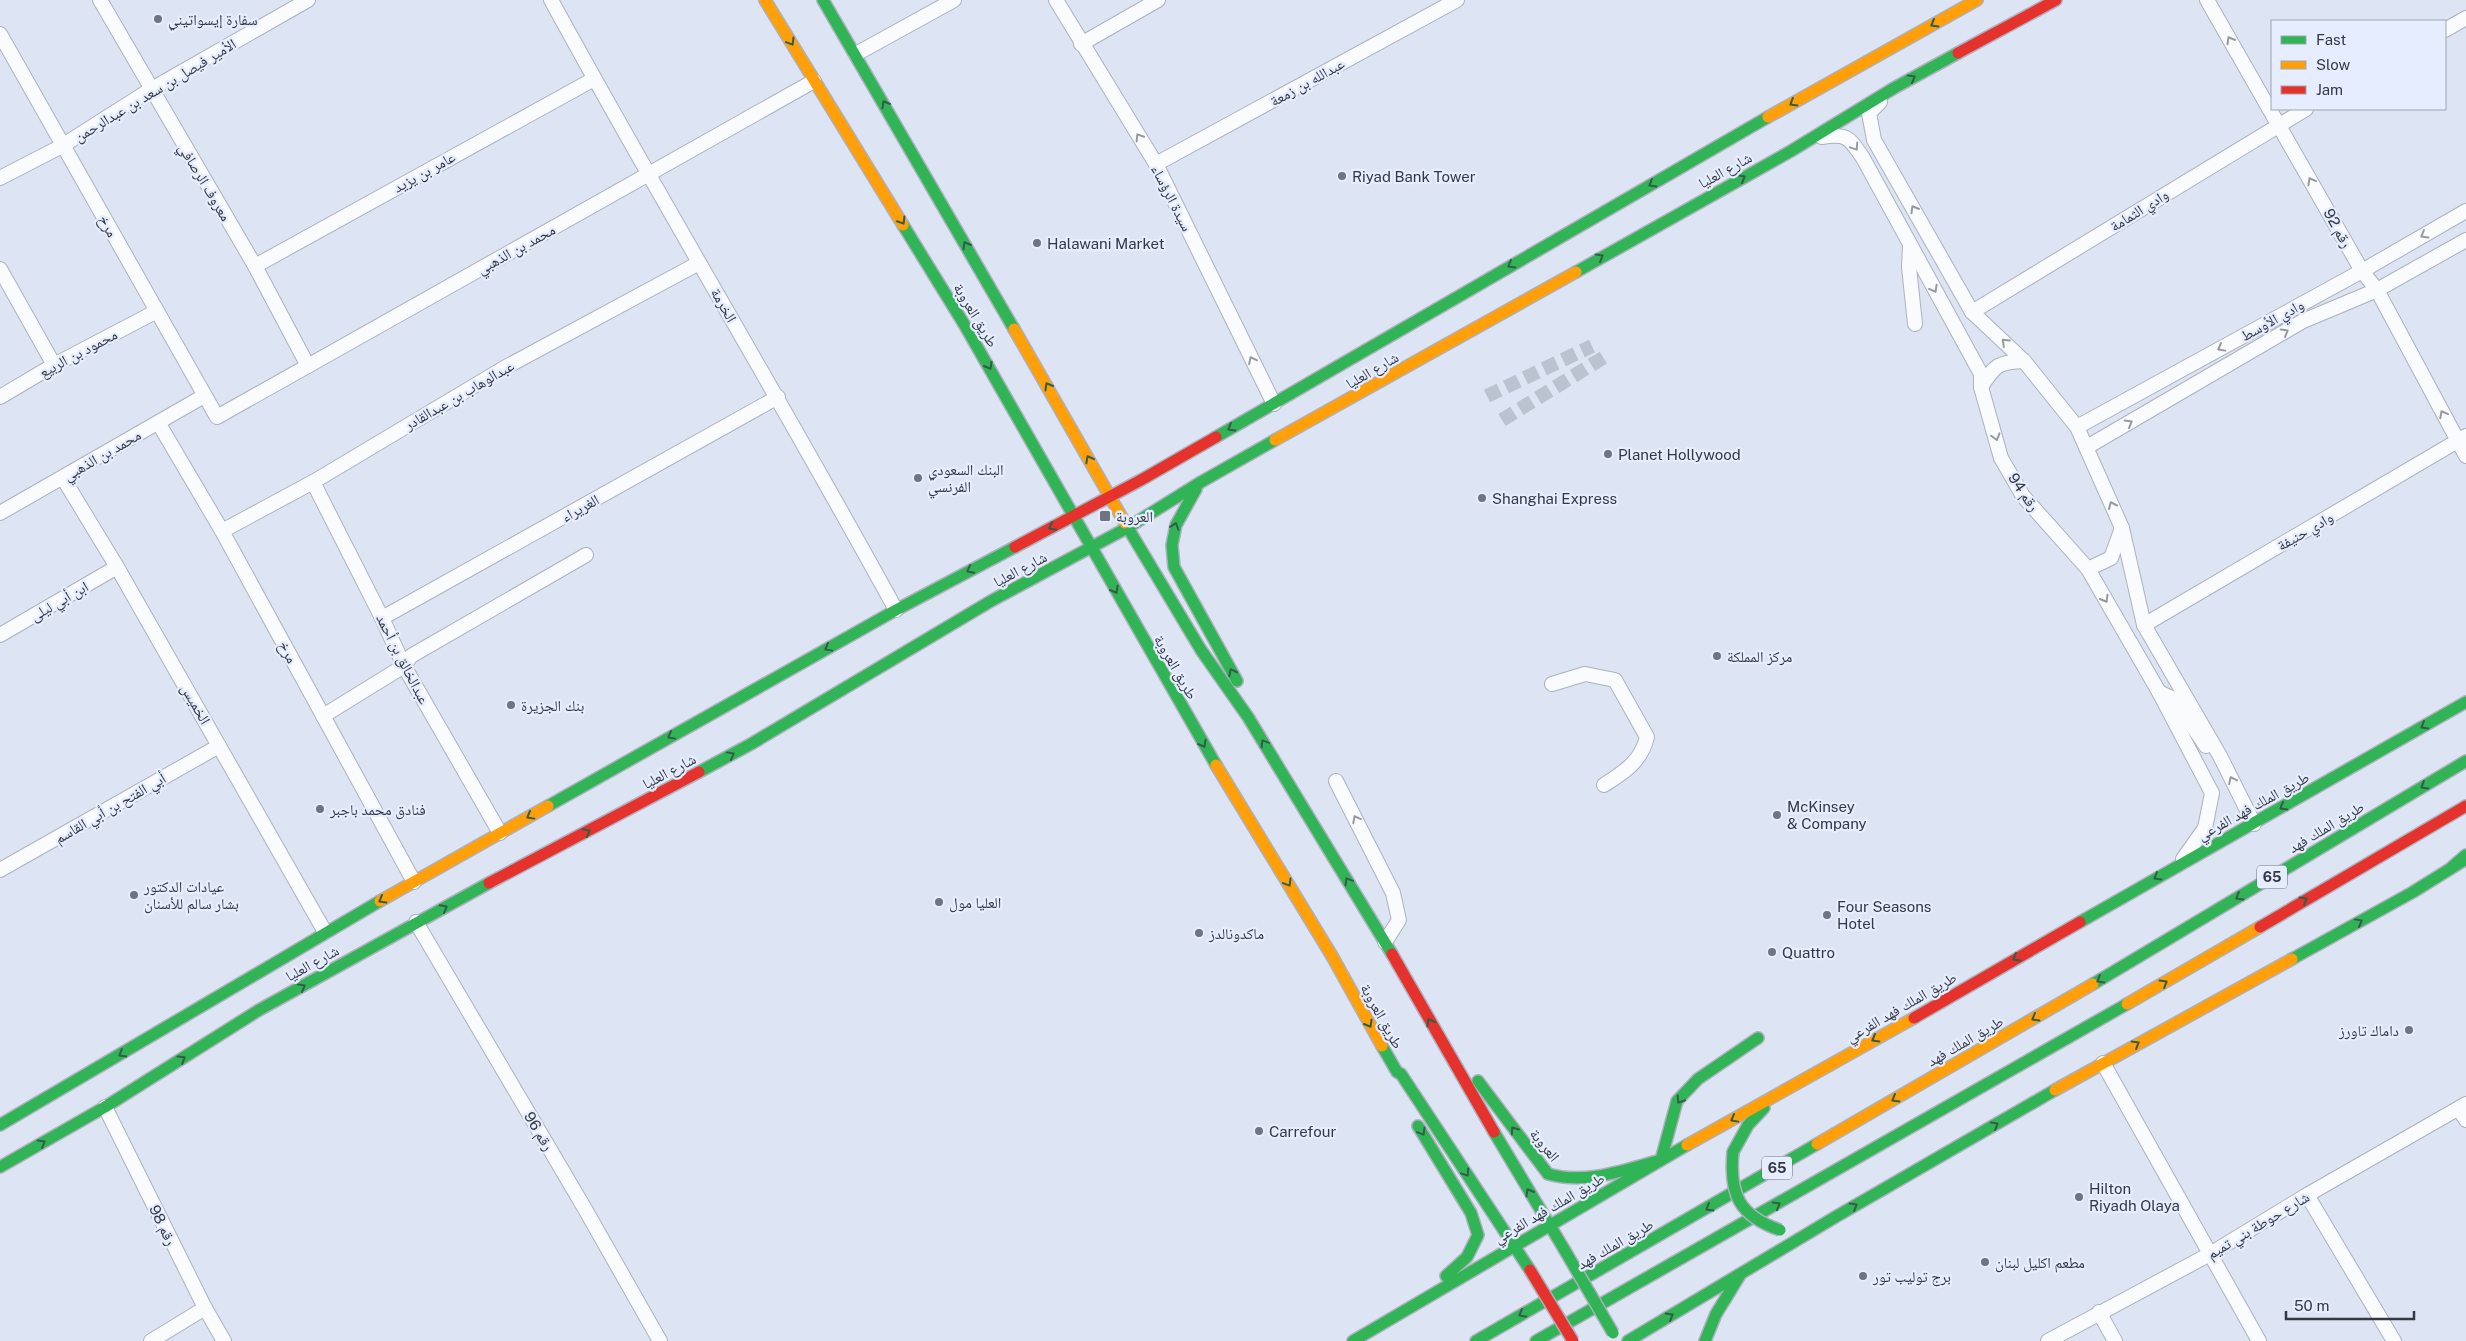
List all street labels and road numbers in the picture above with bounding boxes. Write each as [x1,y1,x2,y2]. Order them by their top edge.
street label: الأمير فيصل بن سعد بن عبدالرحمن [71,35,240,147]
street label: عبدالله بن زمعة [1267,54,1348,111]
street label: معروف الرصافي [172,140,235,226]
street label: عامر بن يزيد [390,148,459,198]
street label: شارع العليا [1696,148,1756,193]
street label: سيدة الرؤساء [1147,162,1196,235]
street label: وادي الثمامة [2107,185,2173,238]
street label: رقم 92 [2319,206,2356,252]
street label: مرخ [93,212,121,241]
street label: محمد بن الذهبي [474,221,560,281]
street label: طريق العروبة [949,280,1002,351]
street label: الخرمة [707,285,740,326]
street label: وادي الأوسط [2237,296,2308,348]
street label: محمود بن الربيع [36,325,121,382]
street label: شارع العليا [1343,348,1402,394]
street label: عبدالوهاب بن عبدالقادر [400,357,518,435]
street label: محمد بن الذهبي [60,426,146,487]
street label: رقم 94 [2003,470,2043,516]
street label: الغريراء [558,491,602,526]
street label: وادي حنيفة [2274,508,2338,557]
street label: شارع العليا [990,548,1051,592]
street label: ابن أبي ليلى [27,578,93,628]
street label: عبدالخالق بن أحمد [371,611,433,708]
street label: طريق العروبة [1149,632,1201,703]
street label: مرخ [273,638,301,667]
street label: الخميس [176,681,214,728]
street label: شارع العليا [639,750,700,794]
street label: طريق الملك فهد الفرعي [2194,768,2314,847]
street label: أبي الفتح بن أبي القاسم [51,769,171,850]
street label: طريق الملك فهد [2285,798,2368,858]
road number: 65 [2257,866,2287,889]
street label: شارع العليا [283,941,343,986]
street label: طريق الملك فهد الفرعي [1843,968,1961,1049]
street label: طريق العروبة [1356,981,1407,1052]
street label: طريق الملك فهد [1924,1012,2007,1071]
street label: رقم 96 [519,1109,557,1155]
street label: العروبة [1526,1125,1563,1165]
road number: 65 [1762,1156,1792,1180]
street label: طريق الملك فهد الفرعي [1491,1169,1609,1250]
street label: شارع حوطة بني تميم [2204,1188,2314,1265]
street label: رقم 98 [144,1202,180,1249]
street label: طريق الملك فهد [1574,1215,1657,1274]

